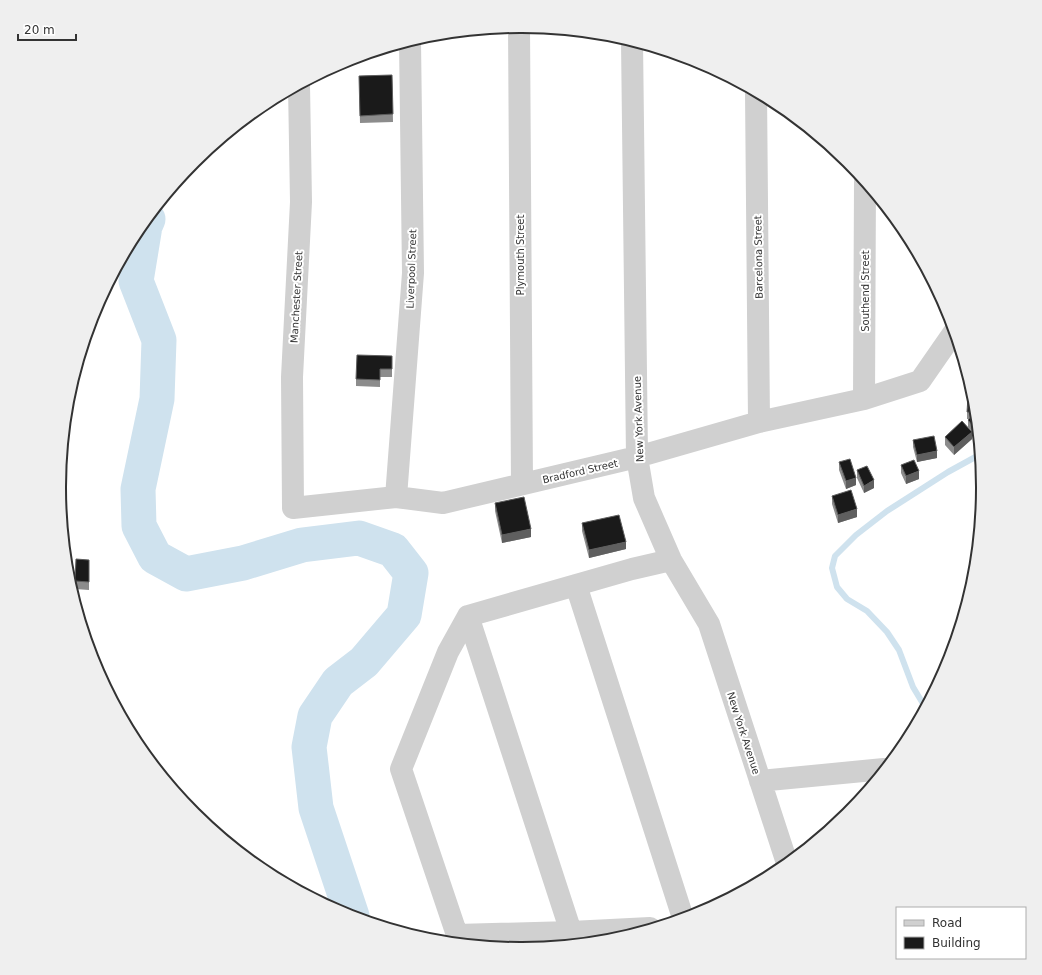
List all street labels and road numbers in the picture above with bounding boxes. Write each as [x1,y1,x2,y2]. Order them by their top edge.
street label: Plymouth Street [515,215,526,295]
street label: Barcelona Street [752,215,765,299]
street label: Liverpool Street [405,229,418,309]
street label: Southend Street [860,250,871,332]
street label: Manchester Street [289,251,304,343]
street label: New York Avenue [632,376,645,462]
street label: Bradford Street [541,457,619,485]
street label: New York Avenue [725,691,762,776]

